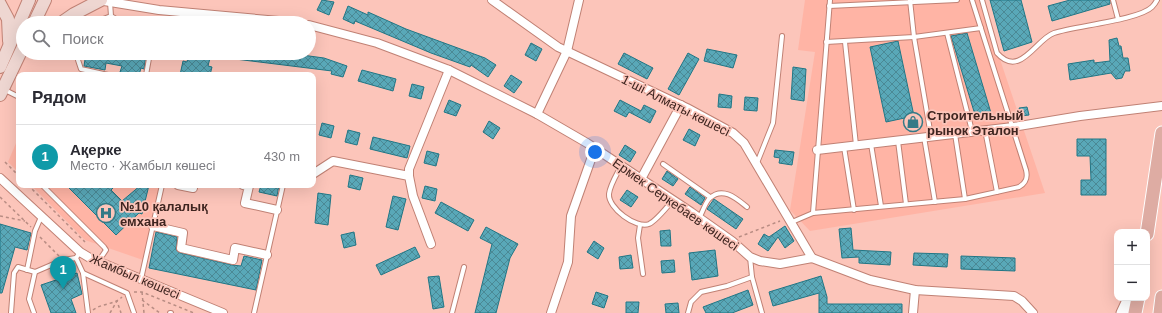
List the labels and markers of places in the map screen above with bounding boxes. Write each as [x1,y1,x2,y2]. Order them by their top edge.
place label: Строительный рынок Эталон [927,108,1023,138]
shop icon: Строительный рынок Эталон [902,111,924,133]
place label: №10 қалалық емхана [120,199,208,229]
hospital icon: №10 қалалық емхана [95,202,117,224]
pin: 1 [50,256,76,289]

